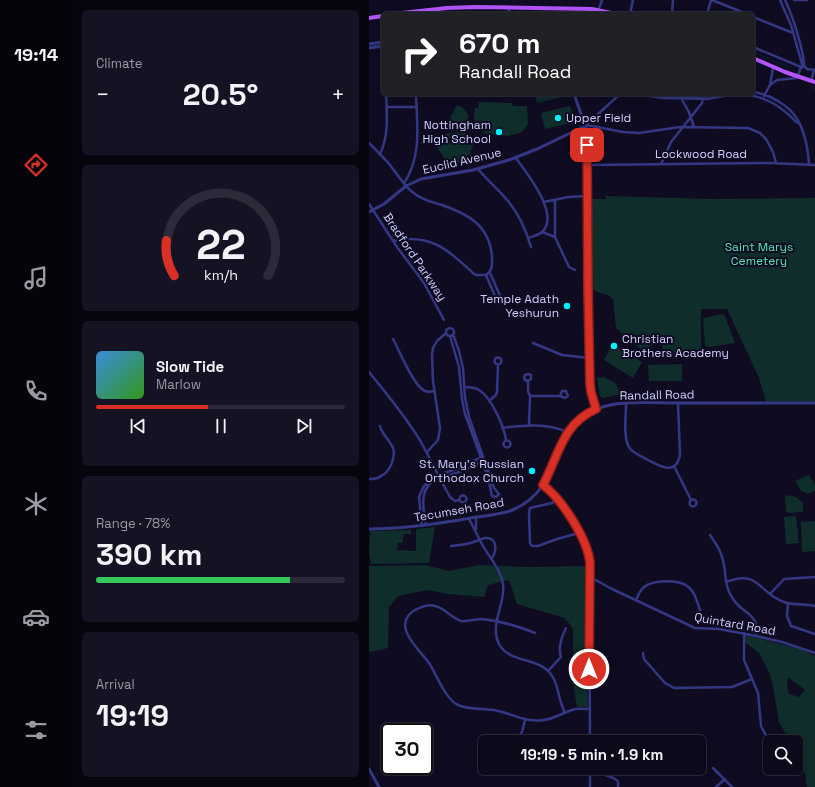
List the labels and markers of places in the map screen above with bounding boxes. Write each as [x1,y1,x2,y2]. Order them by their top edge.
place label: Upper Field [566,110,631,126]
marker: Upper Field [553,113,563,123]
place label: Nottingham High School [422,117,491,147]
marker: Nottingham High School [494,127,504,137]
pin [570,128,604,162]
place label: Temple Adath Yeshurun [480,291,559,321]
marker: Temple Adath Yeshurun [562,301,572,311]
place label: Christian Brothers Academy [622,331,729,361]
marker: Christian Brothers Academy [609,341,619,351]
place label: St. Mary's Russian Orthodox Church [419,456,524,486]
marker: St. Mary's Russian Orthodox Church [527,466,537,476]

